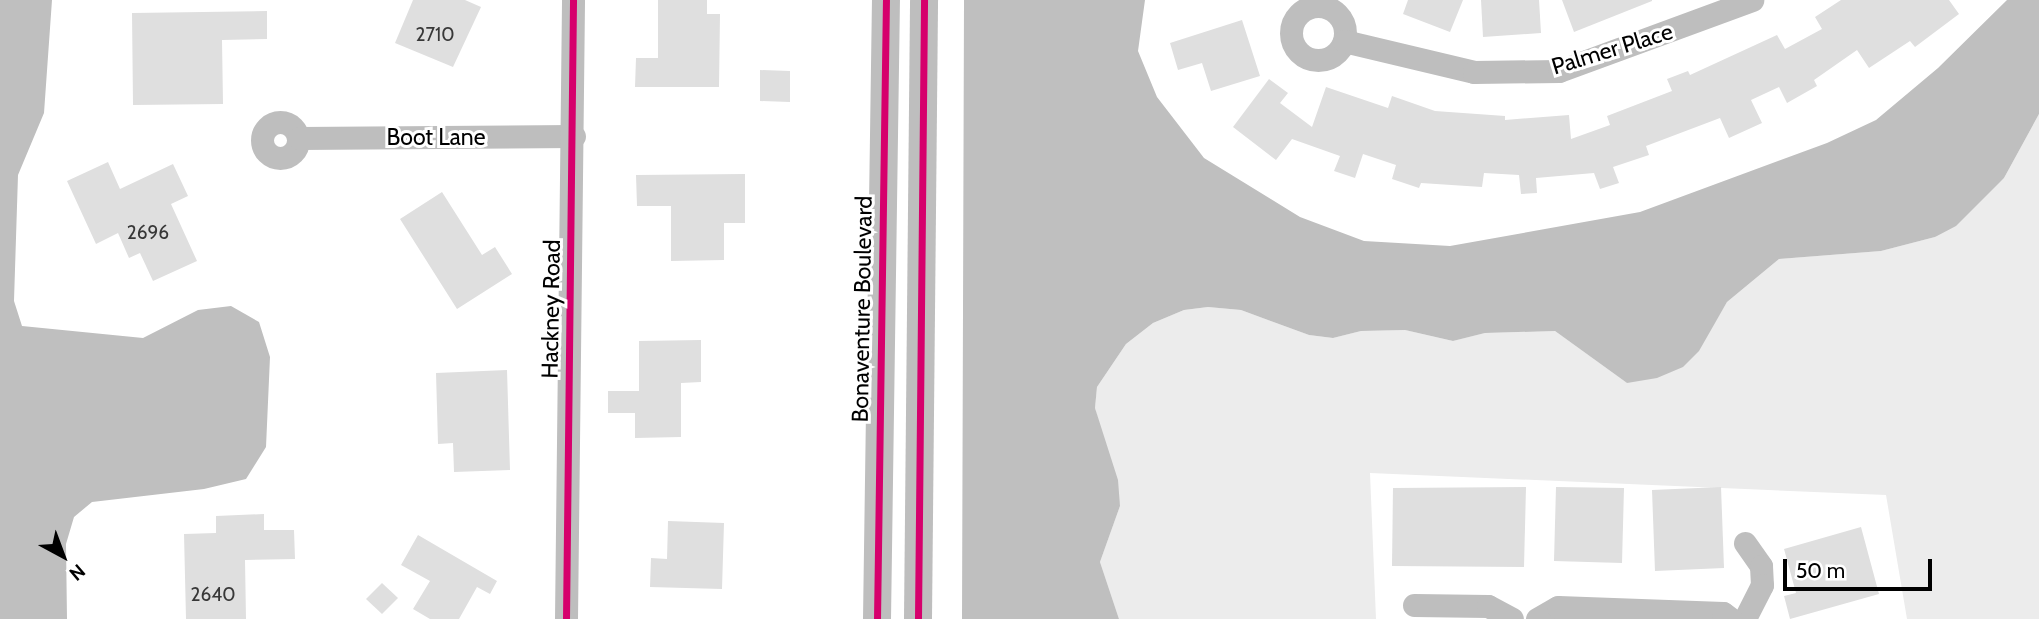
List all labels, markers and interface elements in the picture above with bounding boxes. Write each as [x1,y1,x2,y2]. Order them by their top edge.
street label: Palmer Place [1548,17,1676,81]
house number: 2710 [416,24,454,46]
street label: Boot Lane [387,123,485,151]
street label: Bonaventure Boulevard [846,196,878,422]
house number: 2696 [127,222,169,244]
street label: Hackney Road [536,239,566,379]
north arrow [28,521,98,591]
scale bar [1787,546,1936,590]
text: 50 m [1796,558,1845,583]
text: N [64,559,90,585]
house number: 2640 [191,584,235,606]

